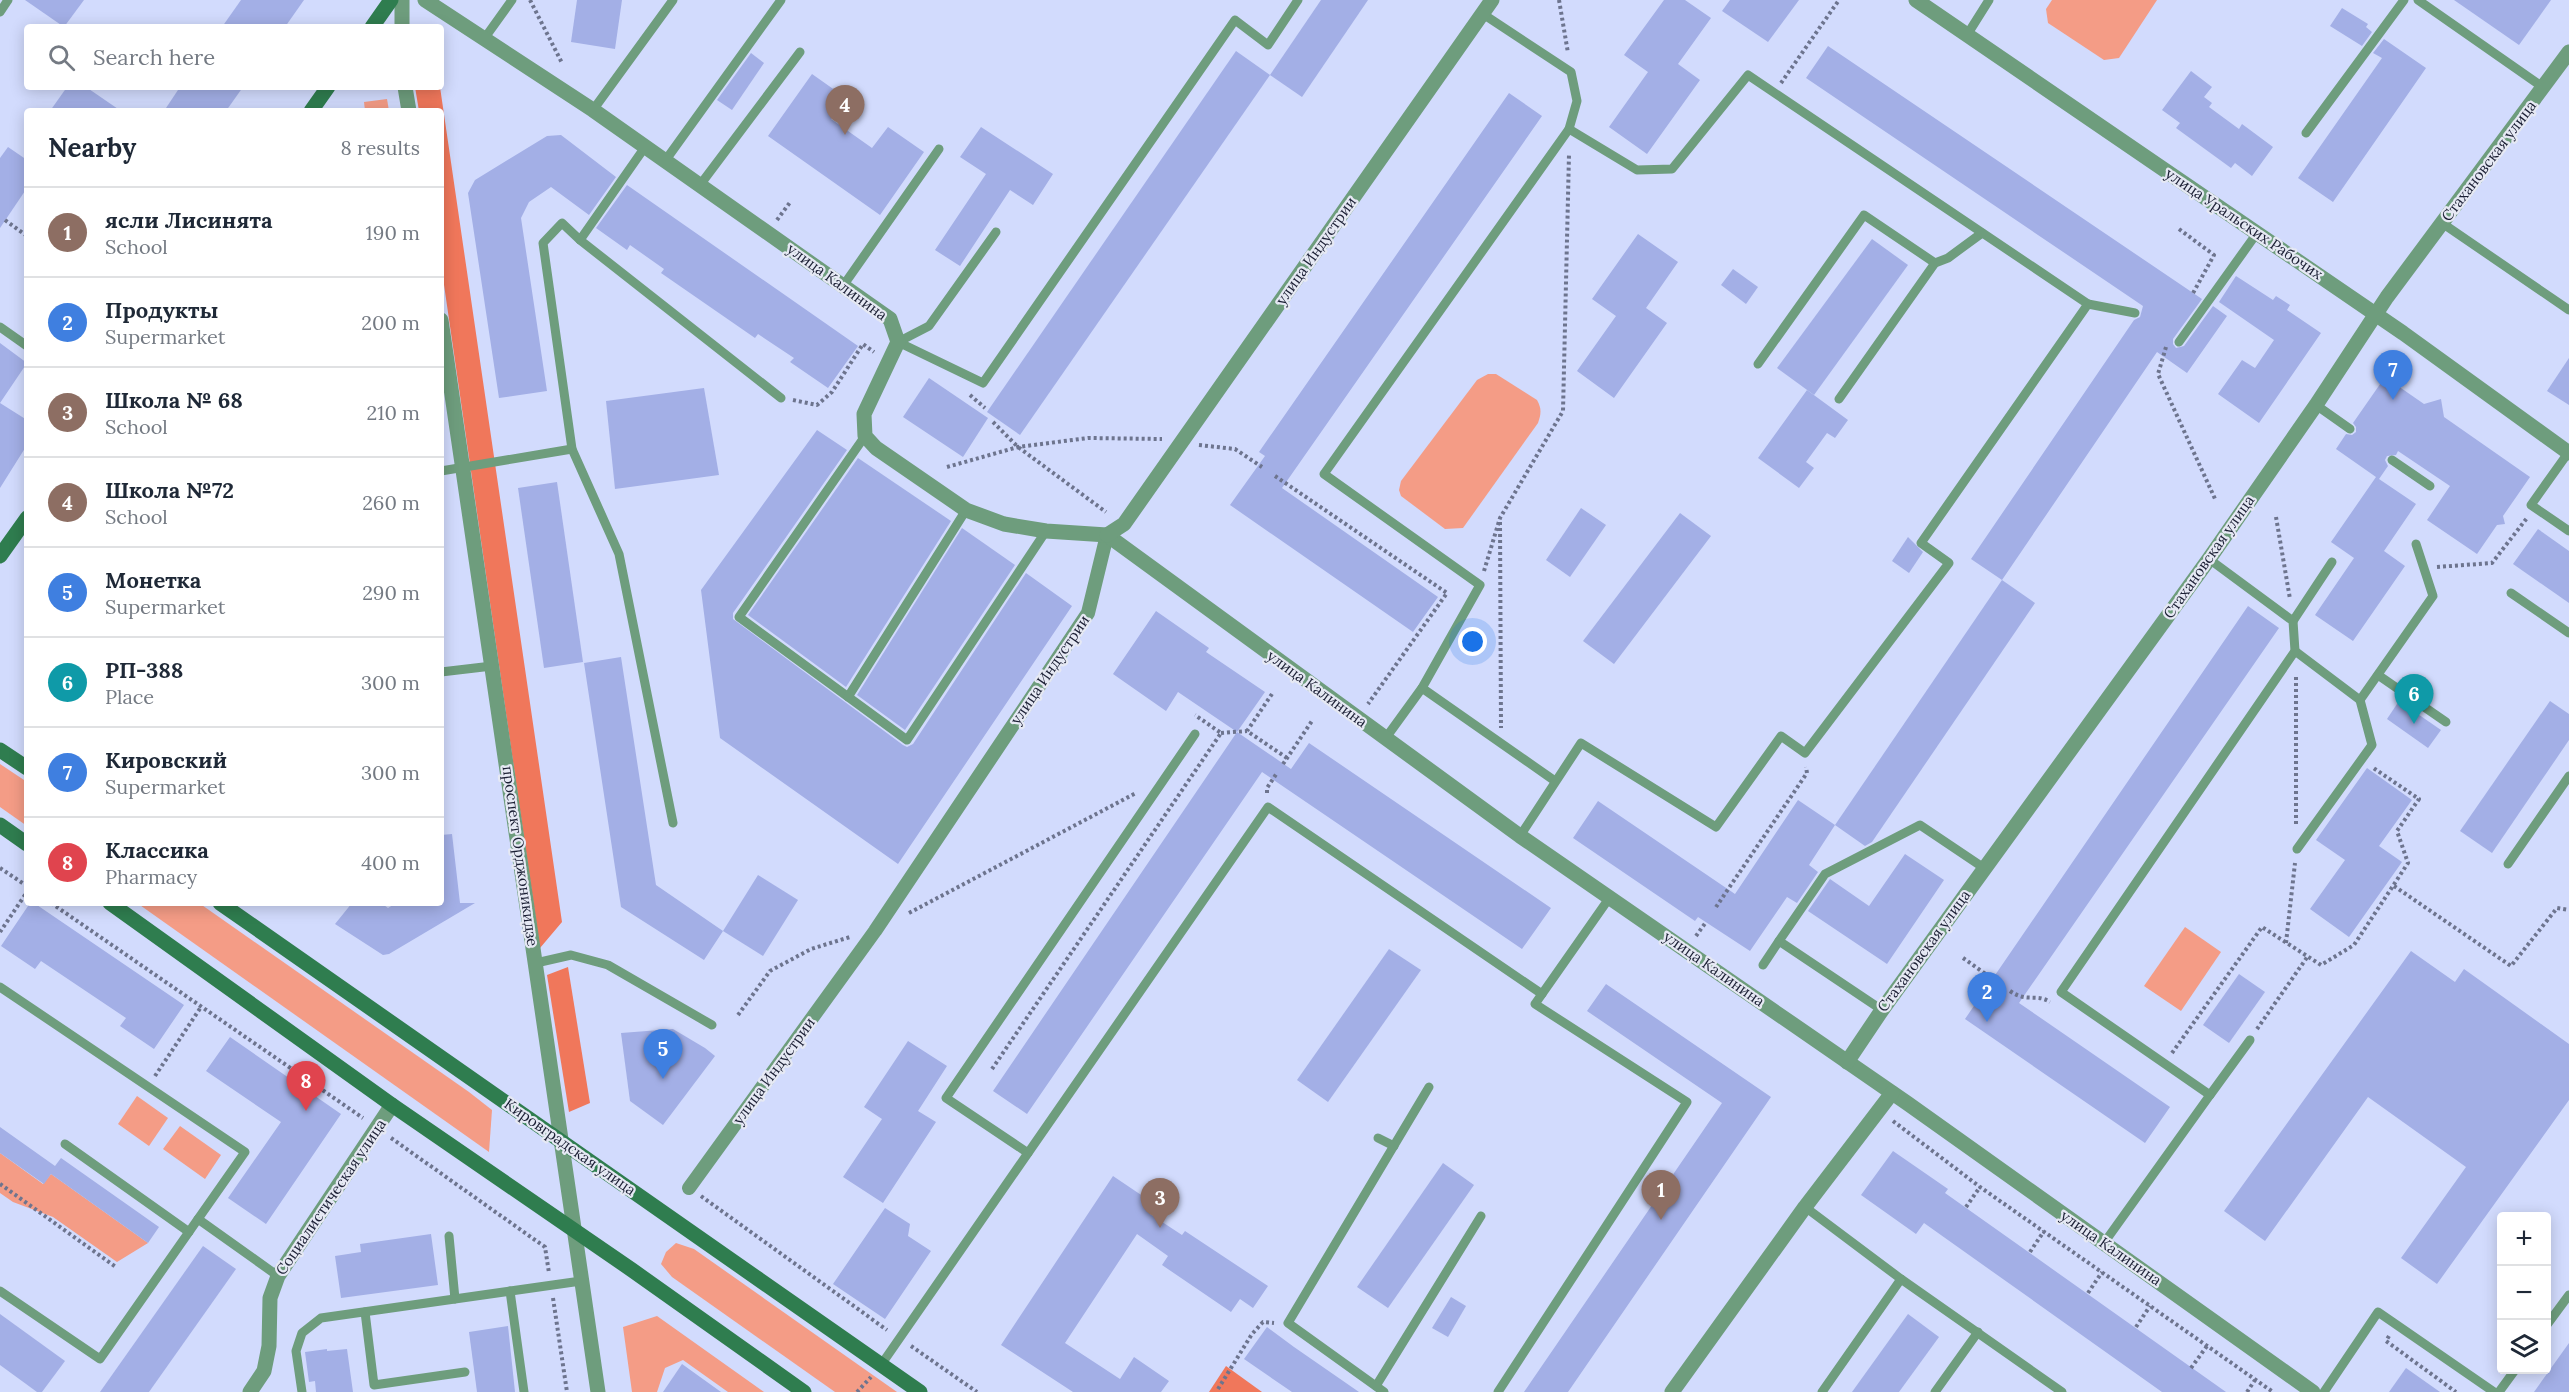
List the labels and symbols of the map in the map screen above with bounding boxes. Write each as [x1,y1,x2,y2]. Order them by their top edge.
pin: 4 [826,86,864,135]
street label: Стахановская улица [2437,96,2540,225]
street label: улица Уральских Рабочих [2162,164,2327,284]
street label: улица Индустрии [1271,193,1360,309]
street label: улица Калинина [784,239,891,324]
pin: 7 [2374,350,2412,400]
street label: Стахановская улица [2159,491,2258,622]
street label: улица Индустрии [1006,611,1093,728]
your location [1458,627,1487,656]
street label: улица Калинина [1264,646,1371,731]
pin: 6 [2394,674,2434,724]
street label: проспект Орджоникидзе [498,765,543,947]
street label: Стахановская улица [1873,886,1974,1015]
street label: улица Калинина [1660,927,1769,1011]
pin: 2 [1968,972,2006,1022]
street label: улица Индустрии [728,1013,819,1128]
pin: 5 [644,1030,682,1079]
pin: 8 [286,1062,326,1111]
street label: Кировградская улица [501,1094,640,1199]
street label: Социалистическая улица [271,1115,390,1278]
pin: 1 [1642,1170,1680,1220]
pin: 3 [1140,1178,1180,1228]
street label: улица Калинина [2057,1206,2166,1290]

